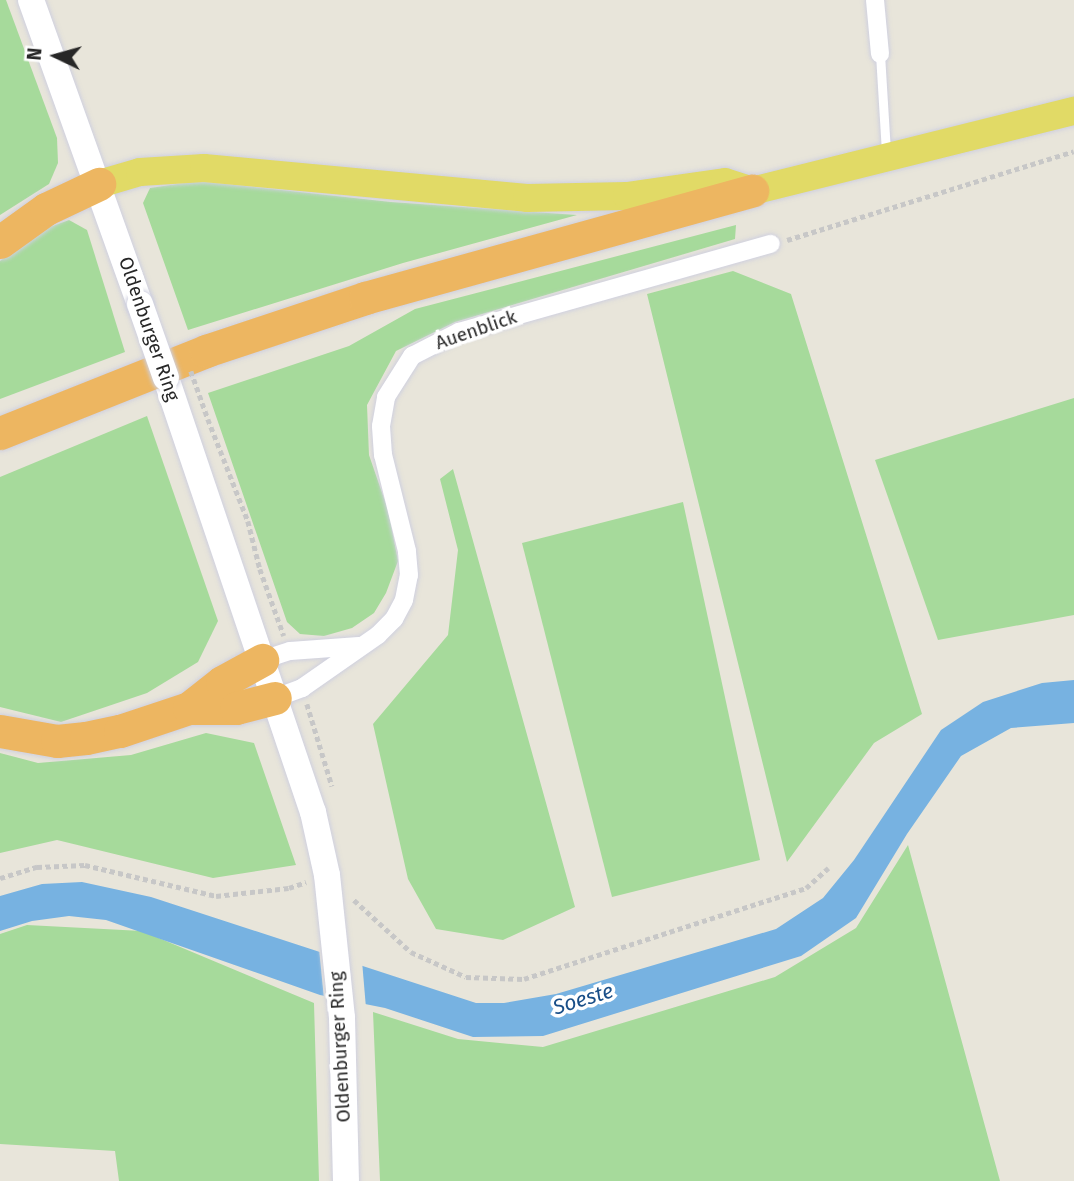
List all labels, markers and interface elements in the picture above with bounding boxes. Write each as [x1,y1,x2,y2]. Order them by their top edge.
north arrow [21,21,91,91]
text: N [23,47,47,61]
street label: Oldenburger Ring [114,254,184,404]
street label: Auenblick [432,305,520,355]
street label: Oldenburger Ring [325,971,355,1123]
water label: Soeste [550,978,616,1020]

